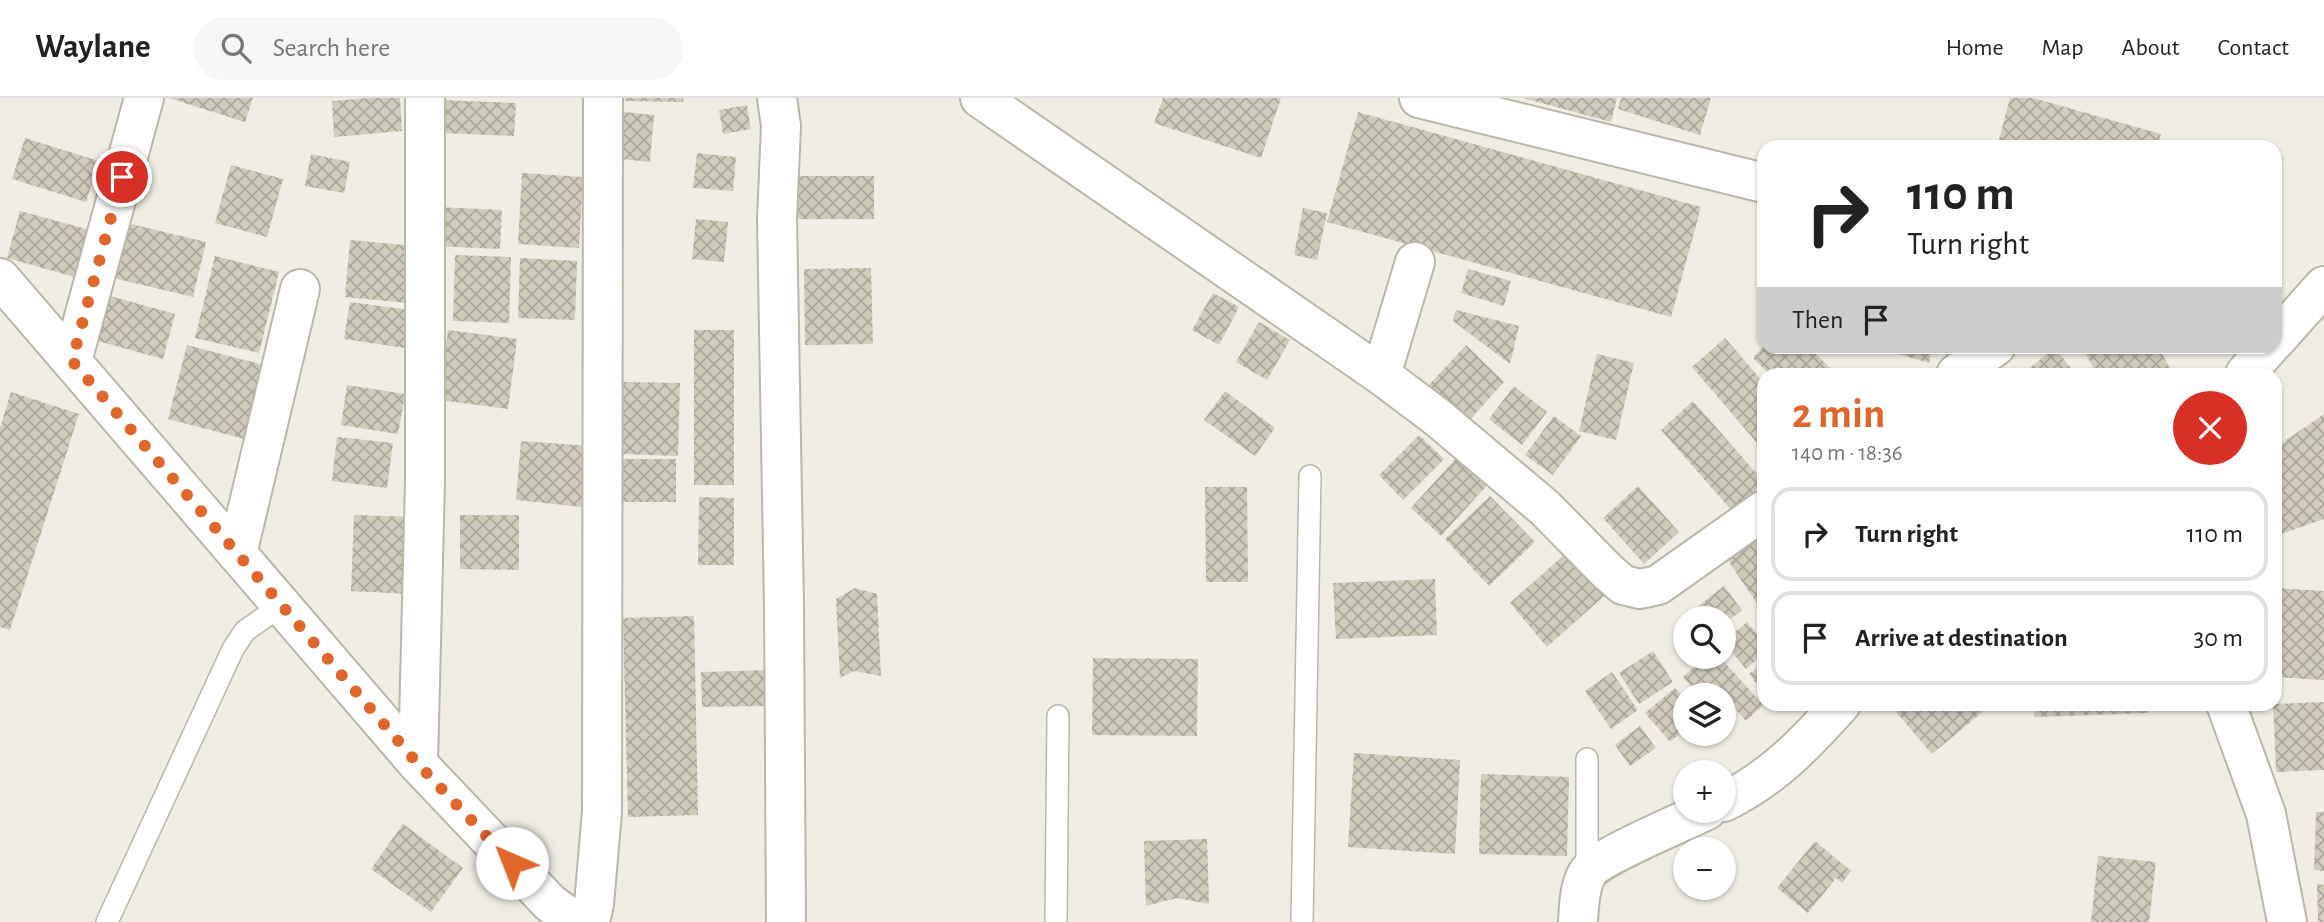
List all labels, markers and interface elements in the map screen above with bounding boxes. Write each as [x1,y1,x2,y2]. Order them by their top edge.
search box [193,17,683,80]
icon: search [217,29,255,67]
text: Waylane [35,31,151,64]
text: Search here [273,35,390,61]
text: Home [1946,36,2004,60]
text: Map [2042,36,2084,60]
text: About [2122,36,2179,60]
text: Contact [2217,36,2289,60]
pin [92,147,152,207]
icon: arrive [103,158,141,196]
icon: right [1792,168,1883,259]
text: 110 m [1907,170,2015,219]
text: Turn right [1907,228,2029,260]
icon: arrive [1857,301,1895,339]
text: Then [1792,307,1843,333]
button: close [2173,391,2247,465]
text: 2 min [1792,393,1885,435]
text: 140 m · 18:36 [1792,442,1903,465]
icon: right [1796,515,1834,553]
text: Turn right [1855,521,1958,547]
text: 110 m [2186,521,2243,547]
map controls [1673,606,1736,900]
button: search [1673,606,1736,669]
icon: arrive [1796,619,1834,657]
text: Arrive at destination [1855,625,2068,651]
text: 30 m [2193,625,2243,651]
button: layers [1673,683,1736,746]
button: + [1673,760,1736,823]
position arrow [475,826,549,900]
button: − [1673,837,1736,900]

